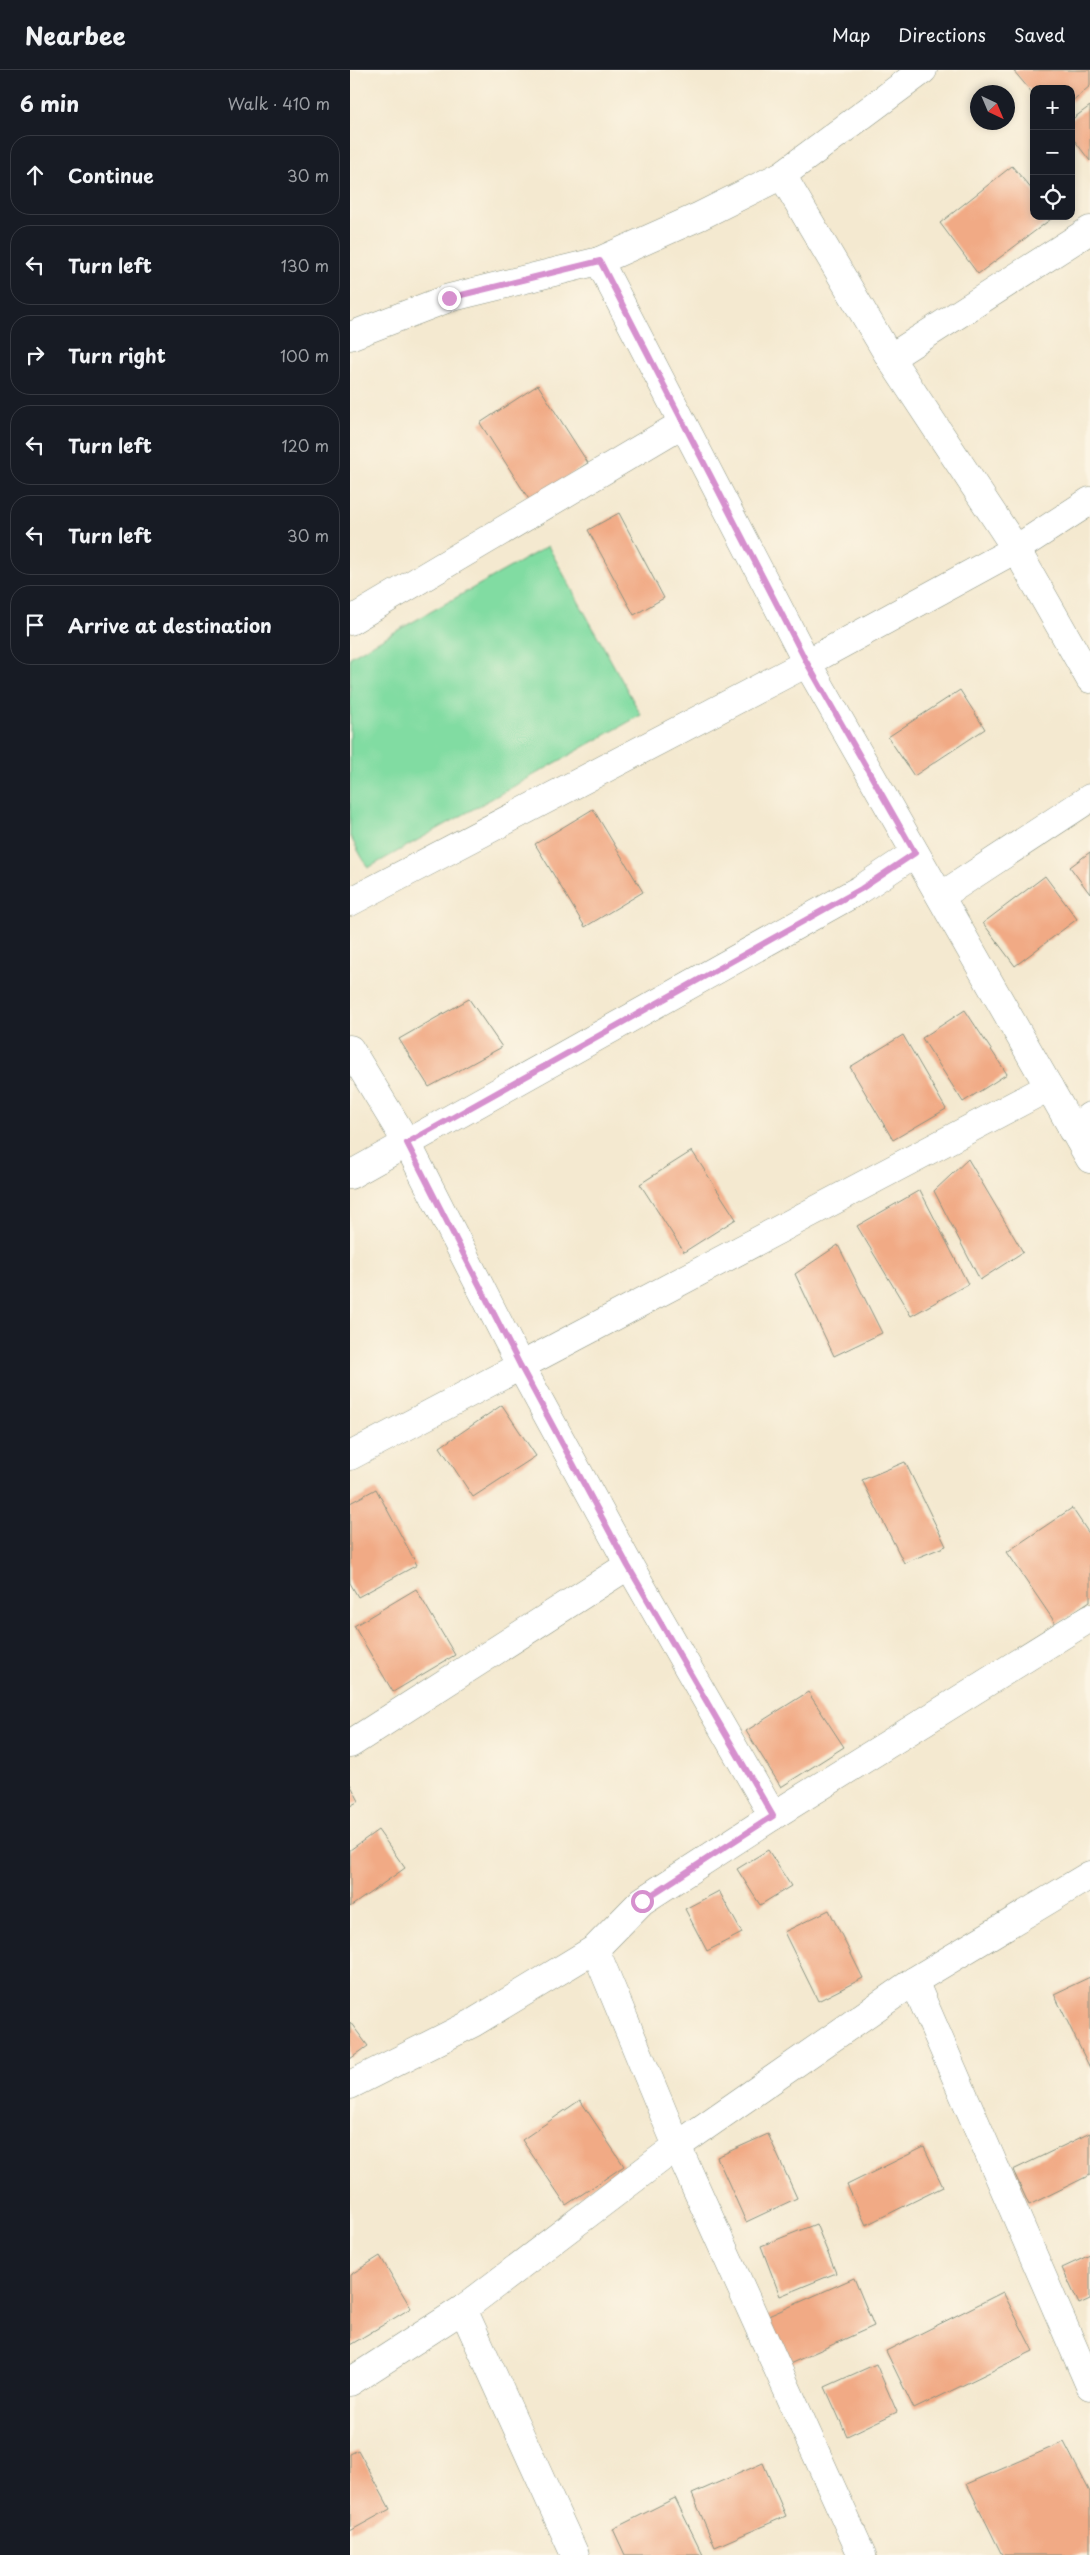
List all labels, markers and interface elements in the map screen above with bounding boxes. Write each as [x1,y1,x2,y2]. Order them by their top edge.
text: Nearbee [25,17,126,53]
text: Map [832,21,870,48]
text: Directions [898,21,986,48]
text: Saved [1014,21,1065,48]
north arrow [970,85,1015,130]
map controls [1030,85,1075,220]
button: + [1030,85,1075,130]
text: 6 min [20,87,79,119]
text: Walk · 410 m [228,91,330,115]
button: − [1030,130,1075,175]
icon: ahead [21,161,49,189]
text: Continue [68,161,154,189]
text: 30 m [287,163,329,187]
button: locate [1030,175,1075,220]
icon: left [21,251,49,279]
text: Turn left [68,251,152,279]
text: 130 m [281,253,329,277]
route end [438,287,461,310]
icon: right [21,341,49,369]
text: Turn right [68,341,166,369]
text: 100 m [280,343,329,367]
icon: left [21,431,49,459]
text: Turn left [68,431,152,459]
text: 120 m [282,433,329,457]
icon: left [21,521,49,549]
text: Turn left [68,521,152,549]
text: 30 m [287,523,329,547]
icon: arrive [21,611,49,639]
text: Arrive at destination [68,611,272,639]
route start [631,1890,654,1913]

